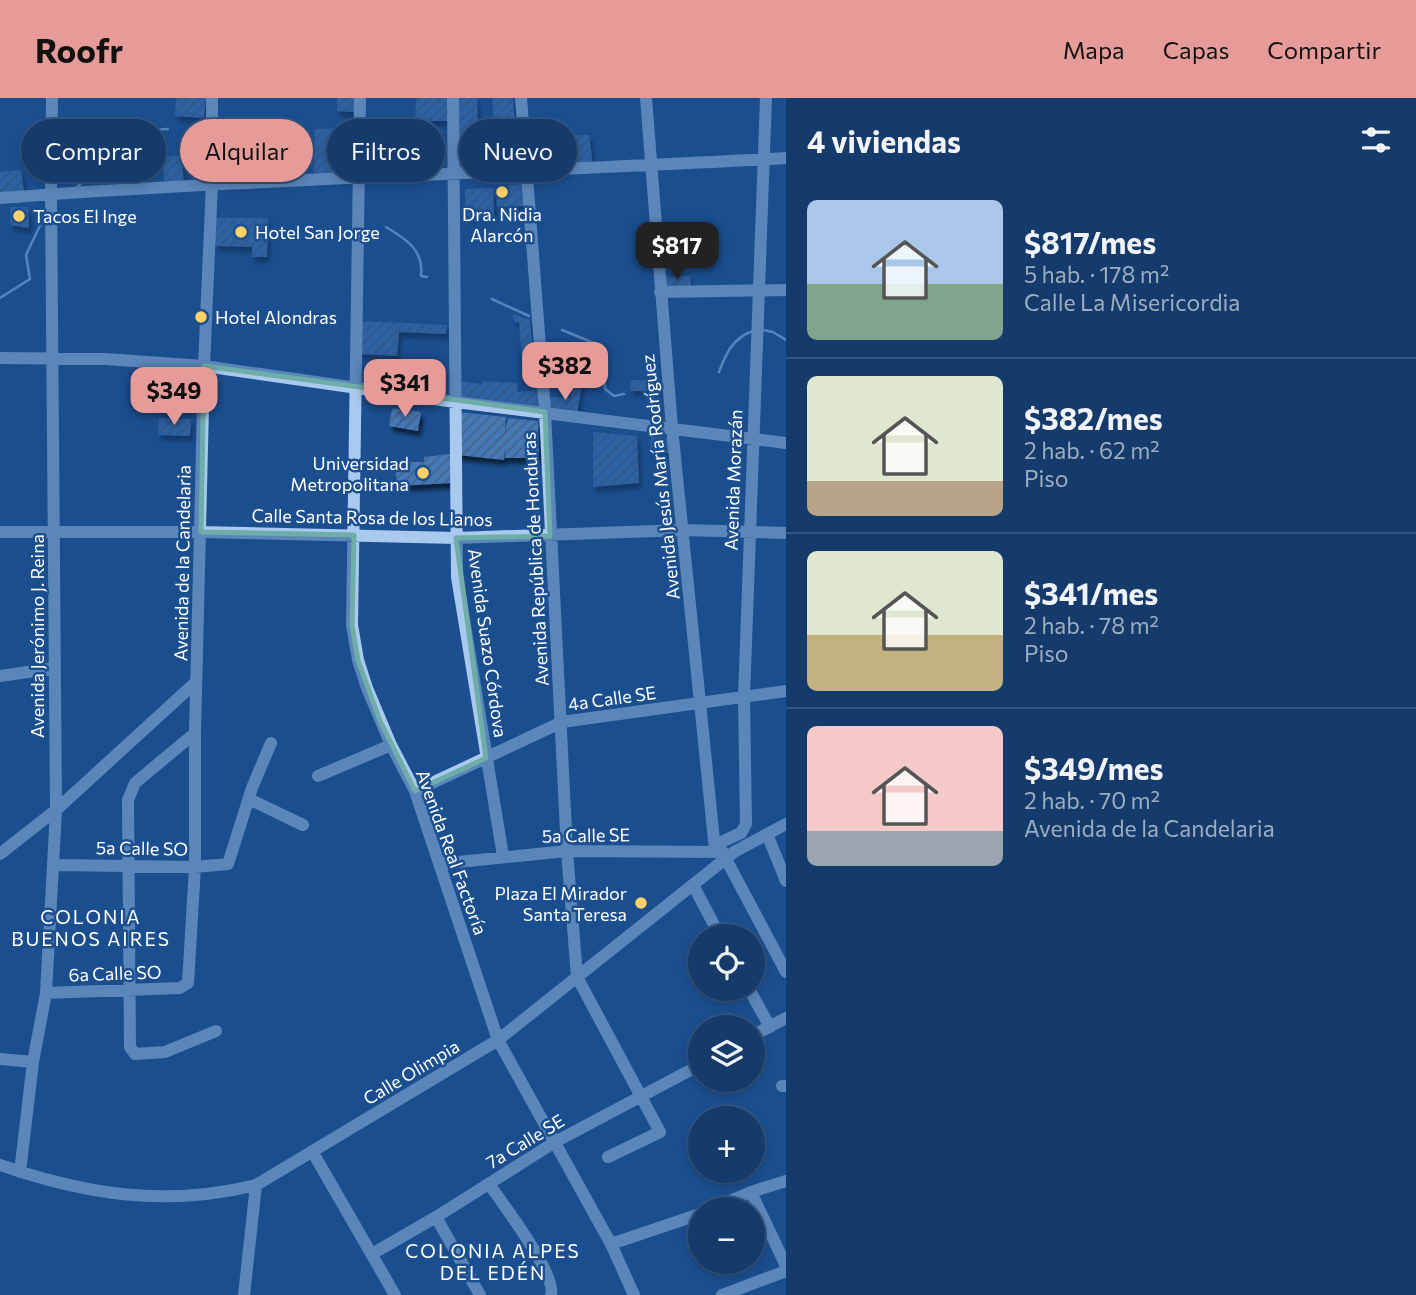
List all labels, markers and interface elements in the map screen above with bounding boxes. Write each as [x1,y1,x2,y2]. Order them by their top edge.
text: Roofr [35,29,123,70]
text: Mapa [1063,35,1125,64]
text: Capas [1163,35,1229,64]
text: Compartir [1267,35,1381,64]
chip: Comprar [21,119,166,182]
chip: Alquilar [180,119,313,182]
chip: Filtros [327,119,445,182]
chip: Nuevo [459,119,577,182]
icon: filters [1357,121,1395,159]
text: 4 viviendas [807,122,961,159]
marker: Dra. Nidia Alarcón [494,184,510,200]
place label: Dra. Nidia Alarcón [462,203,542,246]
place label: Tacos El Inge [33,205,137,227]
marker: Tacos El Inge [11,208,27,224]
place label: Hotel San Jorge [255,221,380,243]
pin: $817 [636,222,718,282]
text: $817/mes [1024,223,1156,260]
marker: Hotel San Jorge [233,224,249,240]
icon: home [863,228,947,312]
text: $817 [652,231,702,259]
text: 5 hab. · 178 m² [1024,260,1169,288]
text: Calle La Misericordia [1024,288,1240,316]
place label: Hotel Alondras [215,306,337,328]
marker: Hotel Alondras [193,309,209,325]
pin: $382 [524,342,606,402]
text: $382 [538,351,592,379]
street label: Avenida Jesús María Rodríguez [636,353,684,601]
pin: $341 [364,360,446,419]
pin: $349 [133,368,215,427]
text: $341 [380,368,430,396]
text: $349 [147,376,201,404]
text: $382/mes [1024,399,1163,436]
icon: home [863,404,947,488]
street label: Avenida Morazán [720,409,746,551]
street label: Avenida República de Honduras [517,431,553,687]
text: 2 hab. · 62 m² [1024,436,1159,464]
place label: Universidad Metropolitana [290,452,409,495]
text: Piso [1024,464,1069,492]
street label: Avenida de la Candelaria [169,465,195,661]
marker: Universidad Metropolitana [415,465,431,481]
street label: Calle Santa Rosa de los Llanos [251,504,493,530]
street label: Avenida Jerónimo J. Reina [26,534,48,738]
street label: Avenida Suazo Córdova [464,547,512,739]
text: $341/mes [1024,574,1158,611]
icon: home [863,579,947,663]
text: 2 hab. · 78 m² [1024,611,1159,639]
text: Piso [1024,639,1069,667]
street label: 4a Calle SE [567,681,657,715]
text: $349/mes [1024,749,1164,786]
icon: home [863,754,947,838]
street label: Avenida Real Factoría [412,766,492,938]
text: 2 hab. · 70 m² [1024,786,1160,814]
text: Avenida de la Candelaria [1024,814,1275,842]
street label: 5a Calle SE [542,823,630,847]
street label: 5a Calle SO [96,836,188,860]
place label: Plaza El Mirador Santa Teresa [495,882,627,925]
marker: Plaza El Mirador Santa Teresa [633,895,649,911]
district label: COLONIA BUENOS AIRES [11,905,171,950]
map controls [688,924,765,1274]
button: locate [688,924,765,1001]
street label: 6a Calle SO [68,960,162,986]
button: layers [688,1015,765,1092]
street label: Calle Olimpia [359,1035,463,1109]
button: + [688,1106,765,1183]
street label: 7a Calle SE [482,1109,568,1173]
button: − [688,1197,765,1274]
district label: COLONIA ALPES DEL EDÉN [405,1239,581,1284]

